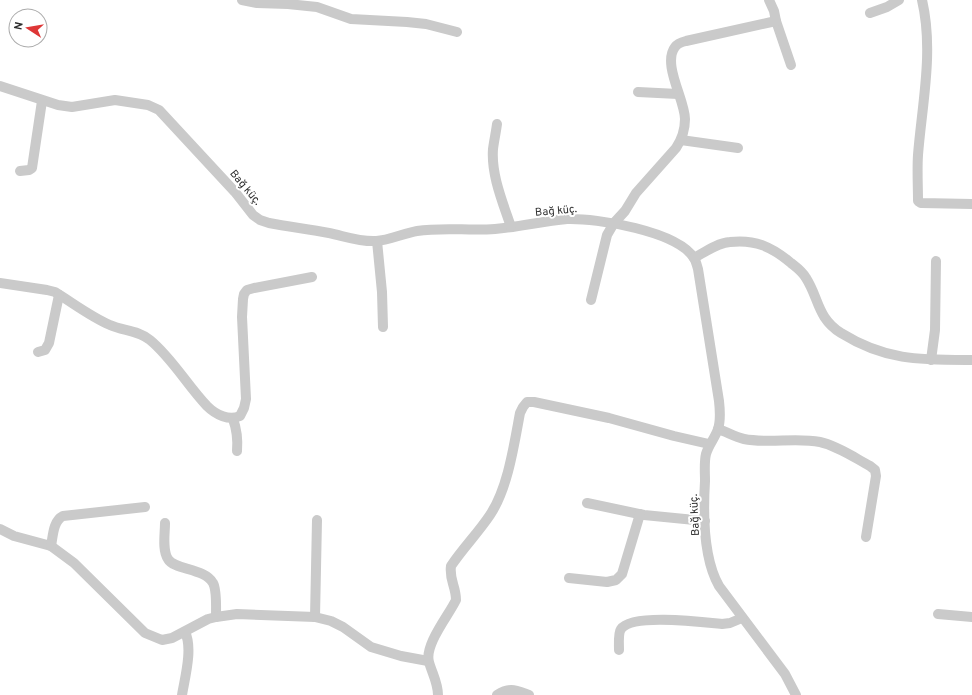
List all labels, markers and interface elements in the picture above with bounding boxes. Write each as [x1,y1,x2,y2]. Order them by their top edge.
north arrow [8,8,48,48]
text: N [12,21,27,31]
street label: Bağ küç. [226,167,264,208]
street label: Bağ küç. [534,202,578,220]
street label: Bağ küç. [687,494,703,536]

